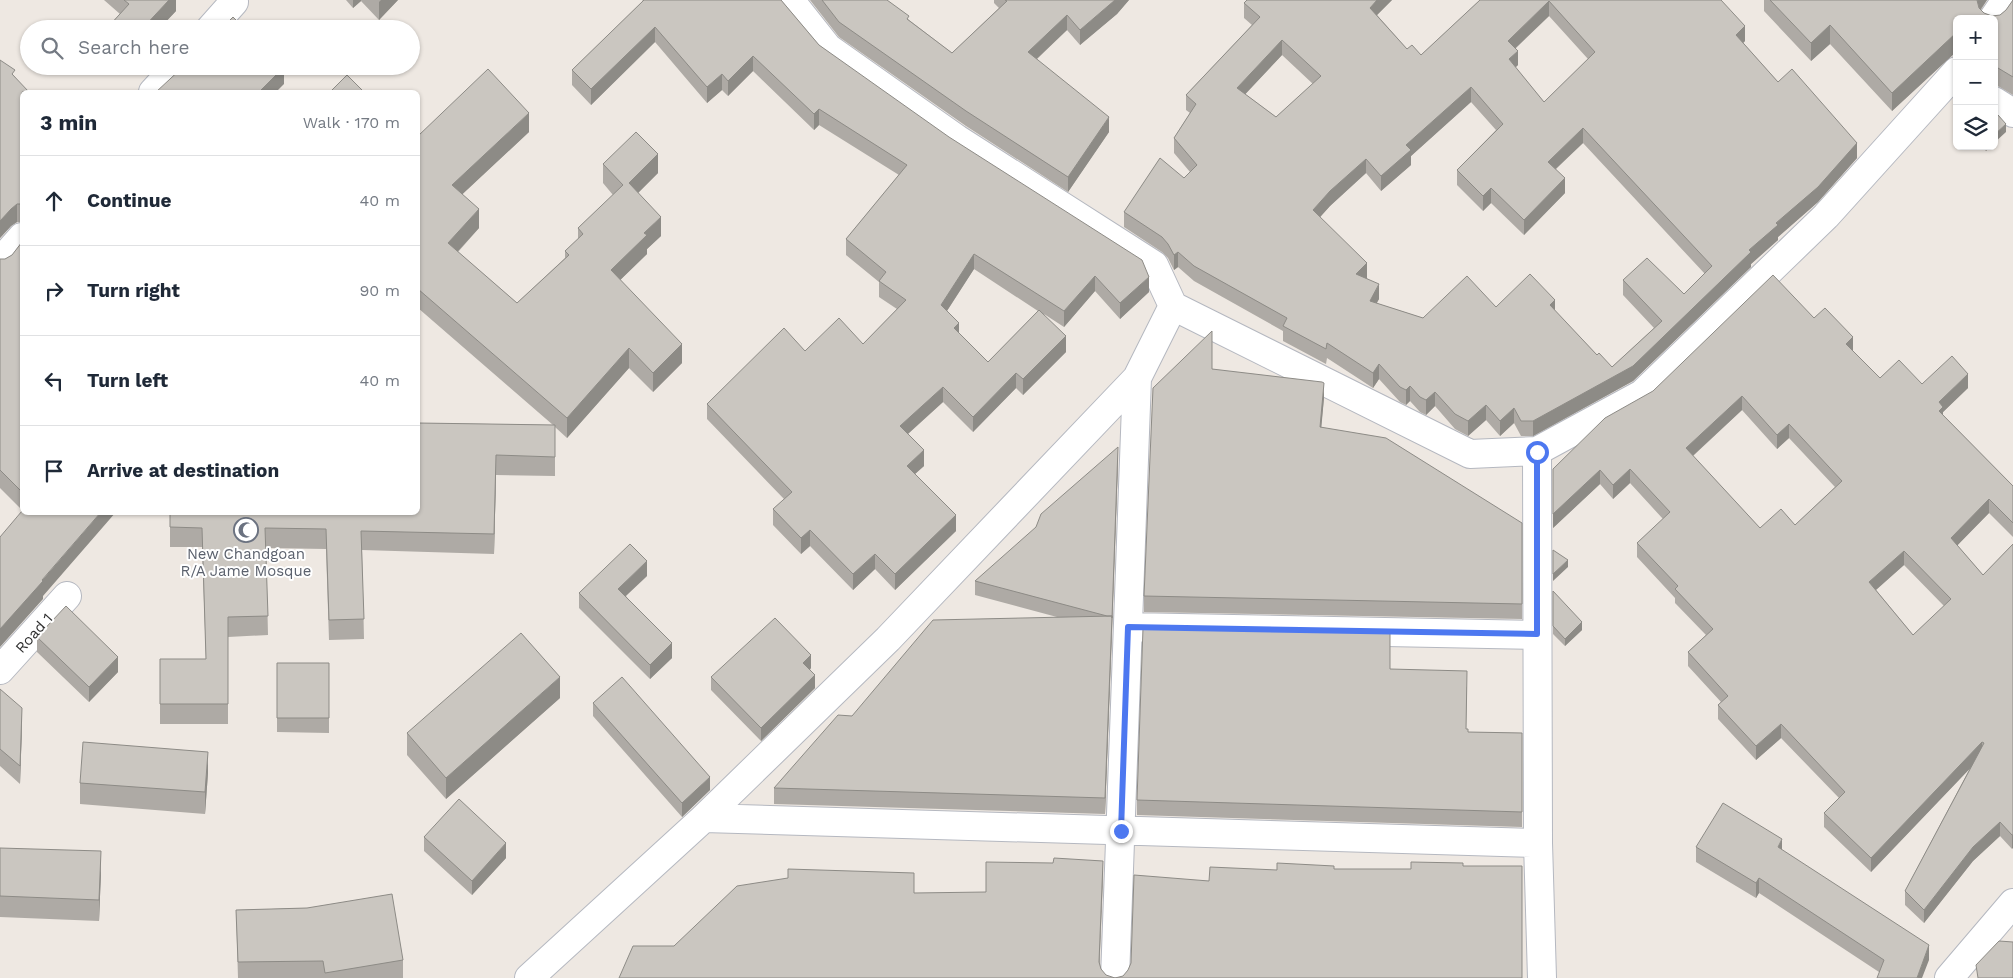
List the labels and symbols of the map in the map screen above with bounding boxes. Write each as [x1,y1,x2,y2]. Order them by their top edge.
route start [1526,441,1549,464]
mosque icon: New Chandgoan R/A Jame Mosque [233,517,259,543]
place label: New Chandgoan R/A Jame Mosque [181,545,311,580]
street label: Road 1 [11,609,57,657]
route end [1110,820,1133,843]

